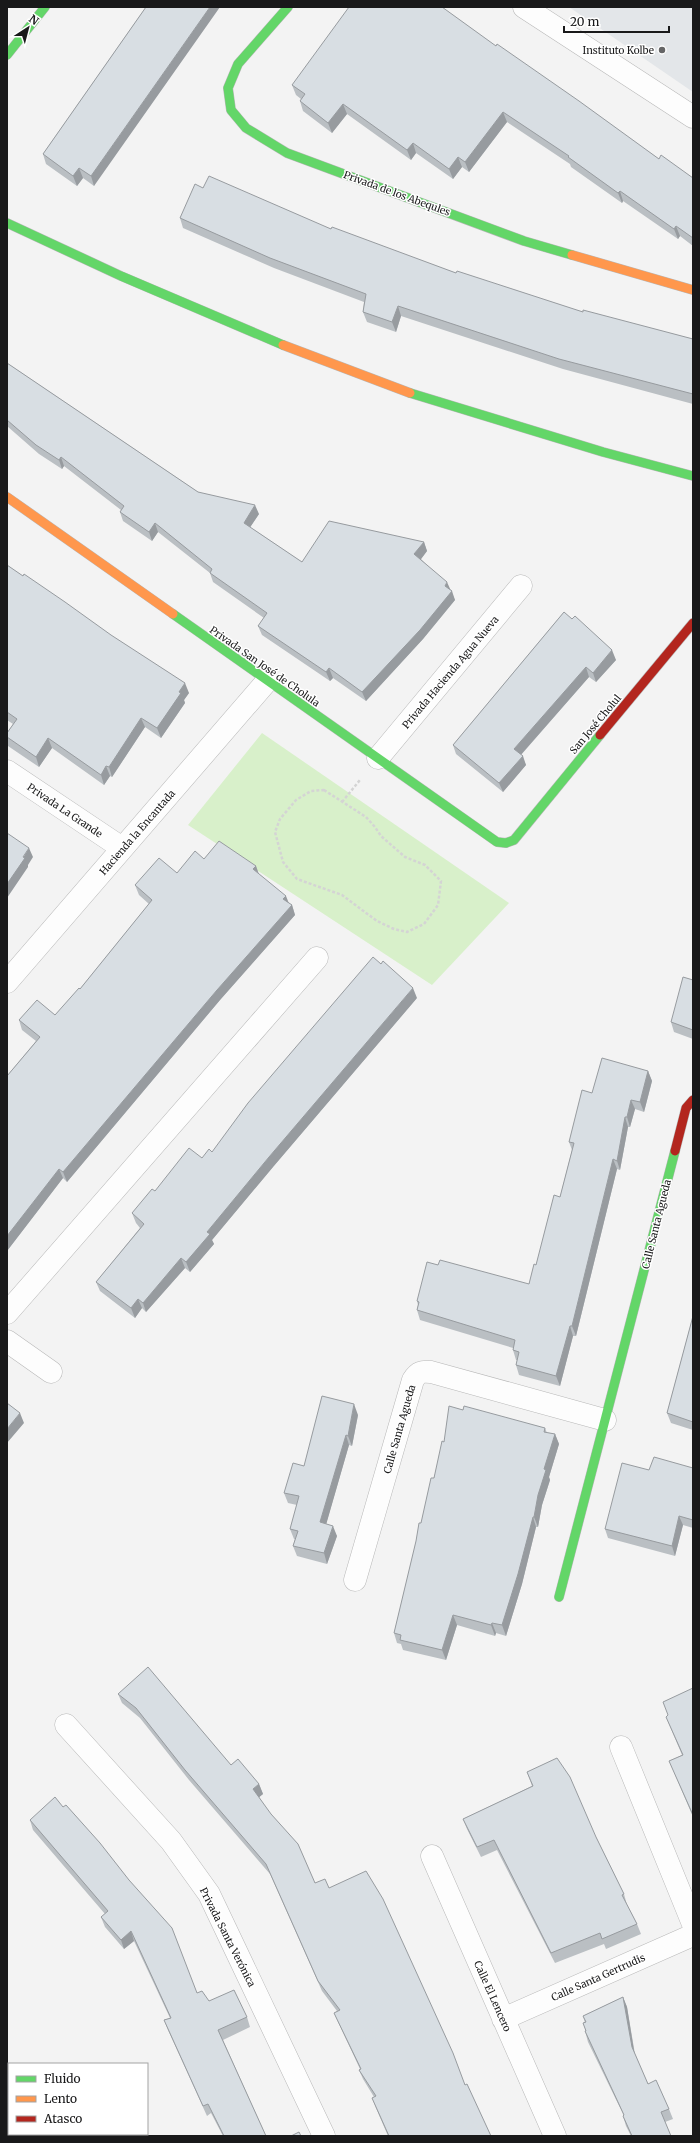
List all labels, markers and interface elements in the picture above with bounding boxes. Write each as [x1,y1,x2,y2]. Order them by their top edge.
north arrow [8,8,48,48]
scale bar [564,8,669,34]
text: N [26,12,42,28]
text: 20 m [570,14,599,29]
place label: Instituto Kolbe [583,44,654,57]
marker: Instituto Kolbe [657,45,667,55]
street label: Privada de los Abequles [342,168,452,219]
street label: Privada Hacienda Agua Nueva [399,613,502,731]
street label: Privada San José de Cholula [207,623,323,710]
street label: San José Cholul [567,692,624,757]
street label: Privada La Grande [25,780,105,840]
street label: Hacienda la Encantada [97,787,178,878]
street label: Calle Santa Agueda [639,1177,674,1270]
street label: Calle Santa Agueda [381,1383,419,1475]
street label: Privada Santa Verónica [197,1885,259,1990]
street label: Calle Santa Gertrudis [549,1951,647,2004]
street label: Calle El Lencero [471,1959,514,2034]
legend [8,2063,148,2135]
text: Fluido [44,2071,81,2086]
text: Lento [44,2091,77,2106]
text: Atasco [43,2111,82,2126]

